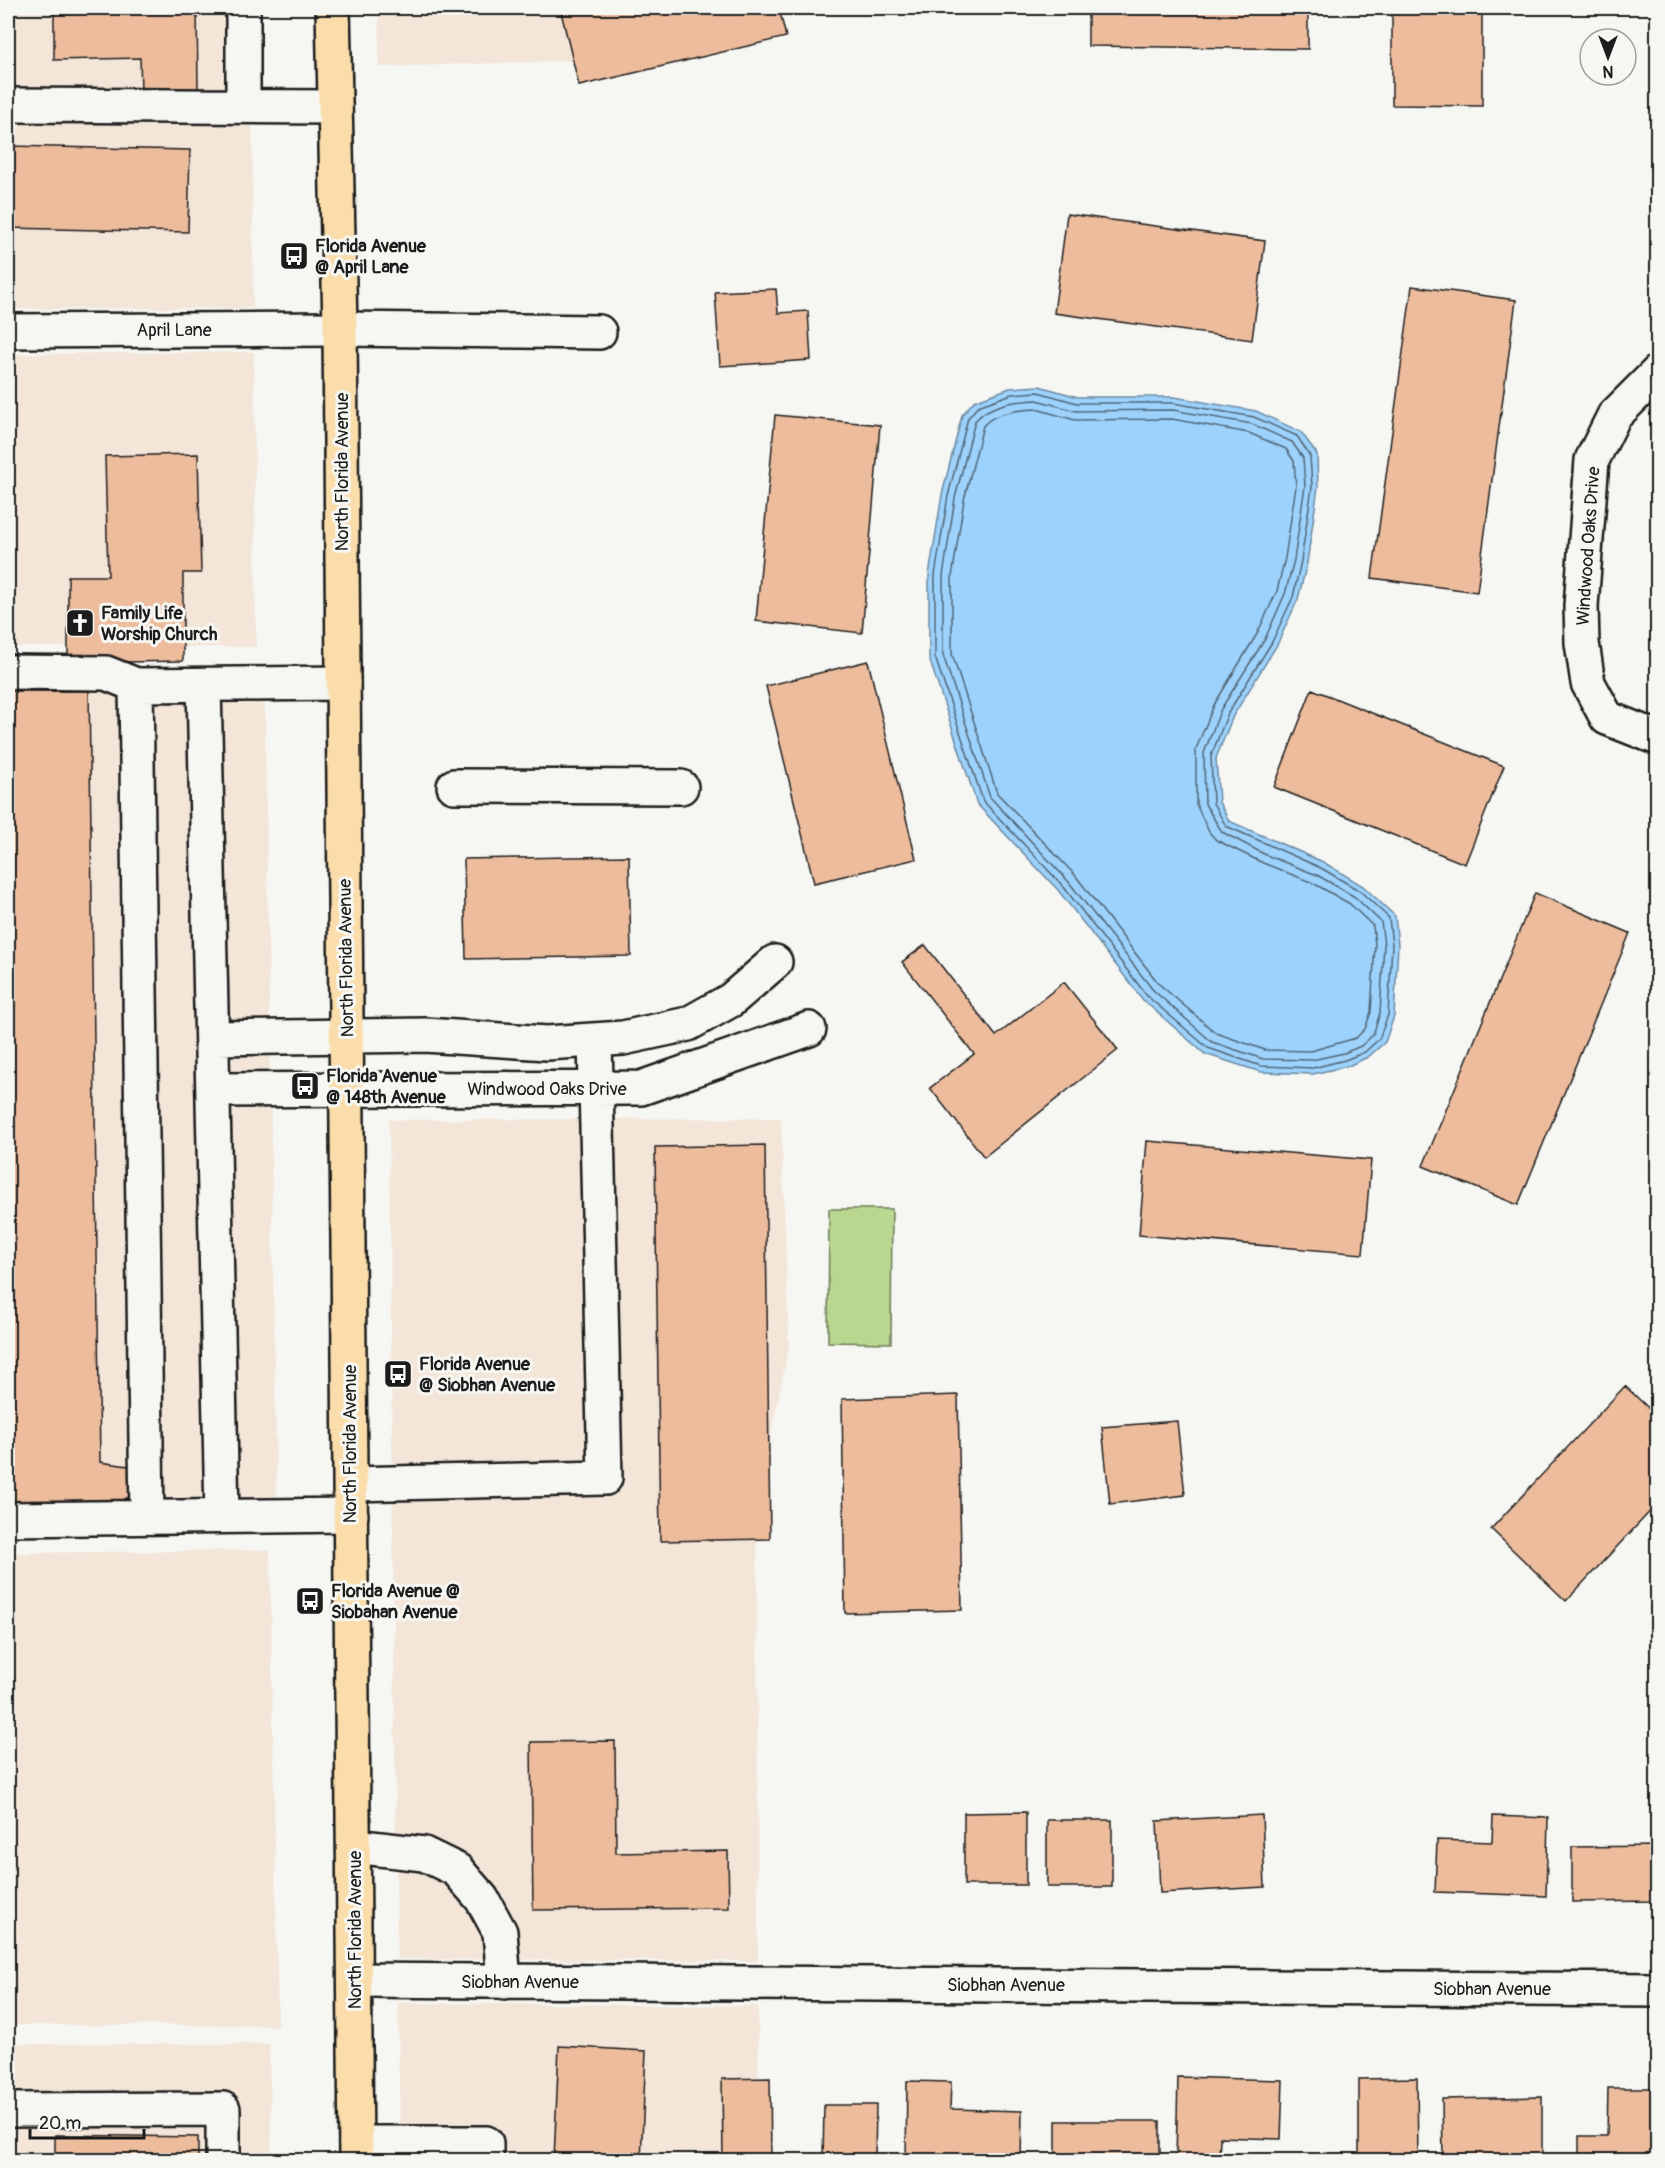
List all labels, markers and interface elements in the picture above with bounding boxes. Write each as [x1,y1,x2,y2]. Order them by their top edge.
north arrow [1578,27,1638,87]
text: N [1602,61,1613,81]
place label: Florida Avenue @ April Lane [315,235,427,279]
bus stop icon: Florida Avenue @ April Lane [278,240,310,272]
street label: April Lane [136,319,212,342]
street label: North Florida Avenue [331,393,354,551]
street label: Windwood Oaks Drive [1571,466,1606,626]
place label: Family Life Worship Church [101,602,218,646]
church icon: Family Life Worship Church [64,607,96,639]
street label: North Florida Avenue [334,878,359,1038]
place label: Florida Avenue @ 148th Avenue [326,1065,447,1109]
bus stop icon: Florida Avenue @ 148th Avenue [289,1070,321,1102]
street label: Windwood Oaks Drive [467,1078,627,1101]
place label: Florida Avenue @ Siobhan Avenue [419,1353,556,1397]
bus stop icon: Florida Avenue @ Siobhan Avenue [382,1358,414,1390]
street label: North Florida Avenue [339,1365,362,1523]
place label: Florida Avenue @ Siobahan Avenue [331,1580,460,1624]
bus stop icon: Florida Avenue @ Siobahan Avenue [294,1585,326,1617]
street label: North Florida Avenue [344,1851,367,2009]
street label: Siobhan Avenue [461,1971,579,1994]
street label: Siobhan Avenue [947,1974,1065,1997]
street label: Siobhan Avenue [1433,1978,1551,2001]
scale bar [30,2102,144,2140]
text: 20 m [39,2112,81,2135]

